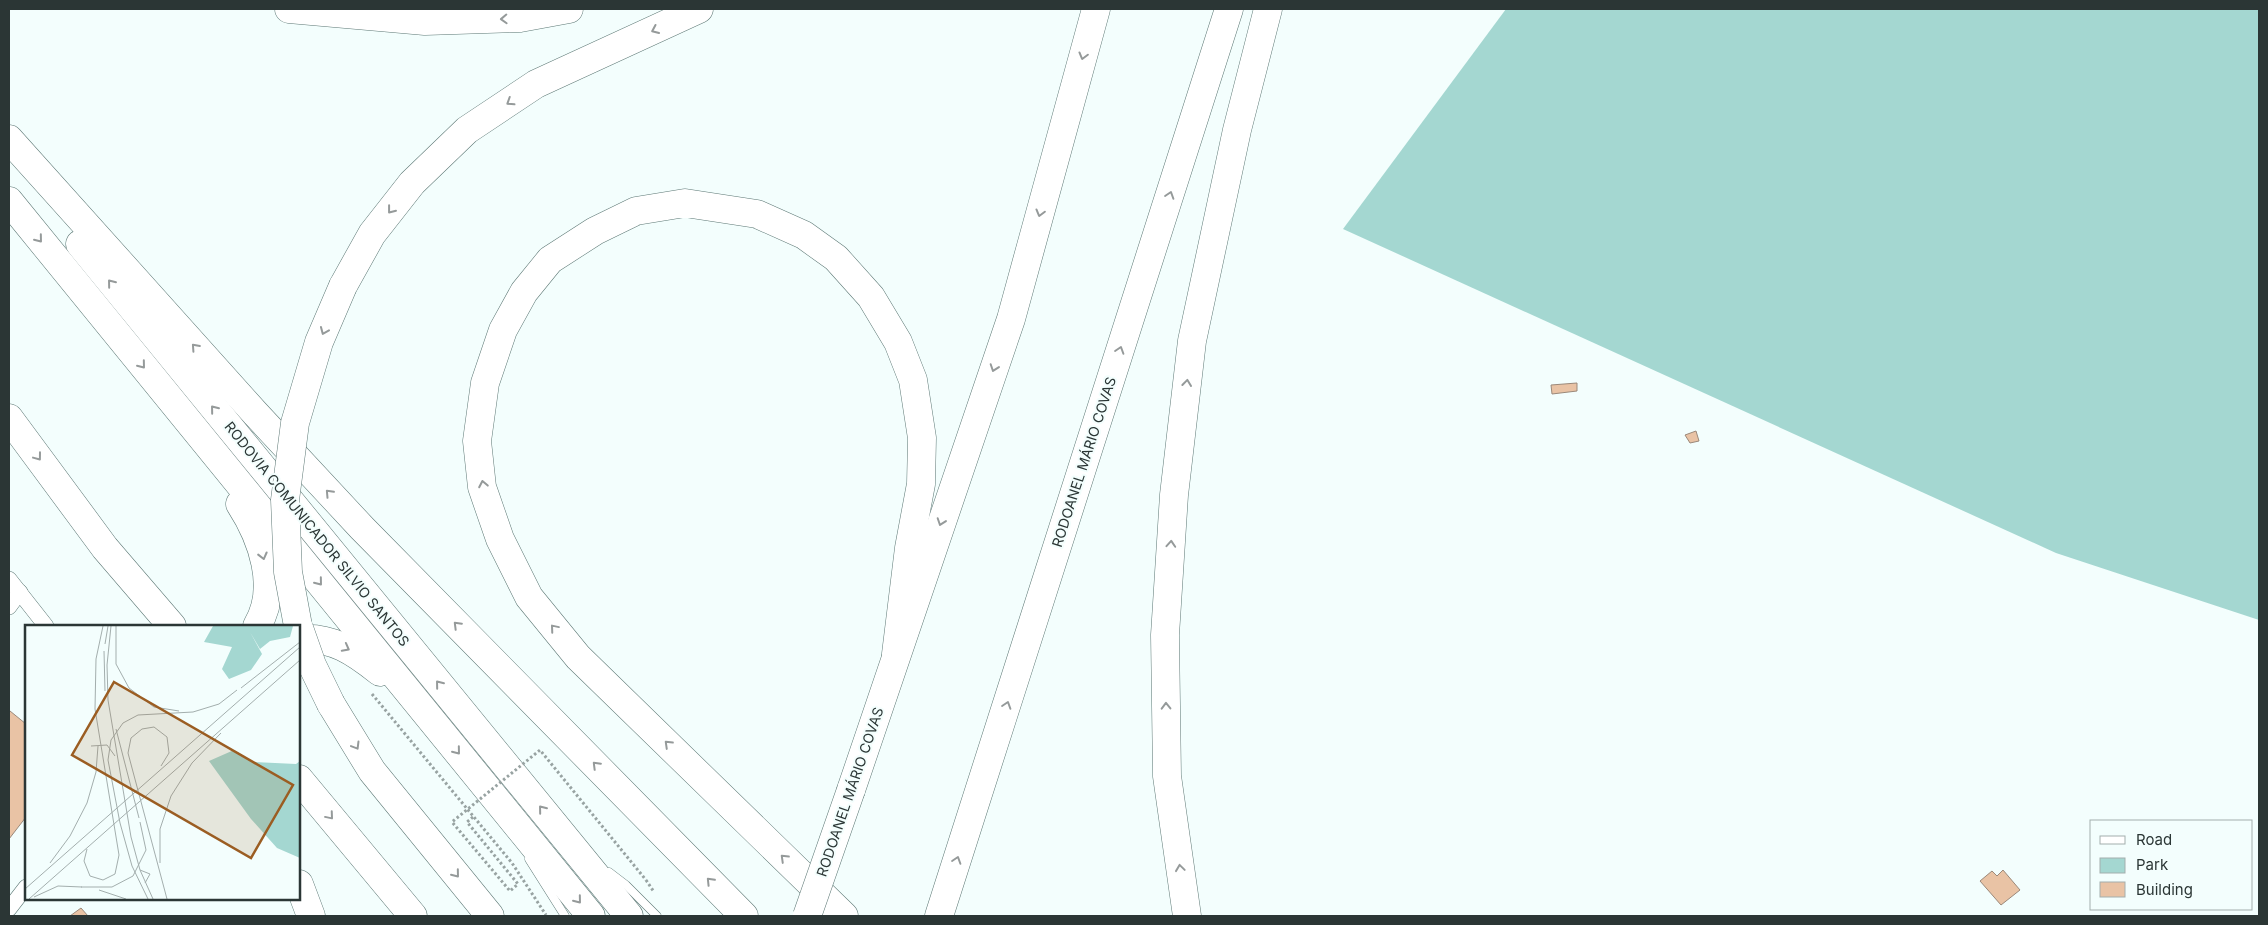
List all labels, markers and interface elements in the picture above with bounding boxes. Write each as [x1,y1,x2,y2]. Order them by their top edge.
one-way arrow [500,14,508,24]
one-way arrow [651,24,660,35]
one-way arrow [1078,51,1088,59]
one-way arrow [506,95,515,105]
one-way arrow [1164,192,1174,200]
one-way arrow [388,204,396,213]
one-way arrow [1035,208,1046,217]
one-way arrow [34,233,42,242]
one-way arrow [109,280,117,289]
one-way arrow [319,326,330,335]
one-way arrow [192,344,201,353]
one-way arrow [1114,346,1124,355]
one-way arrow [136,360,145,369]
one-way arrow [990,364,1000,372]
street label: RODOANEL MÁRIO COVAS [1048,375,1119,549]
one-way arrow [1181,378,1192,386]
one-way arrow [212,406,220,415]
street label: RODOVIA COMUNICADOR SILVIO SANTOS [221,418,413,649]
one-way arrow [32,451,41,461]
one-way arrow [478,480,488,489]
one-way arrow [326,489,335,498]
one-way arrow [937,517,947,526]
one-way arrow [1165,540,1176,548]
one-way arrow [257,551,268,560]
one-way arrow [313,576,321,585]
one-way arrow [454,622,463,631]
inset map [25,625,300,900]
one-way arrow [552,625,560,634]
one-way arrow [340,642,349,652]
one-way arrow [436,680,445,689]
one-way arrow [1001,701,1011,709]
one-way arrow [1161,702,1171,710]
street label: RODOANEL MÁRIO COVAS [813,705,887,879]
one-way arrow [350,740,360,749]
one-way arrow [664,741,673,750]
one-way arrow [451,745,459,754]
one-way arrow [593,762,602,771]
one-way arrow [540,806,548,815]
one-way arrow [324,811,333,820]
legend [2090,820,2253,910]
text: Road [2136,830,2172,849]
one-way arrow [781,855,790,864]
text: Park [2136,855,2169,874]
one-way arrow [951,856,961,864]
one-way arrow [1175,864,1186,872]
one-way arrow [450,868,458,877]
one-way arrow [707,878,716,887]
text: Building [2136,880,2193,899]
one-way arrow [572,894,580,903]

